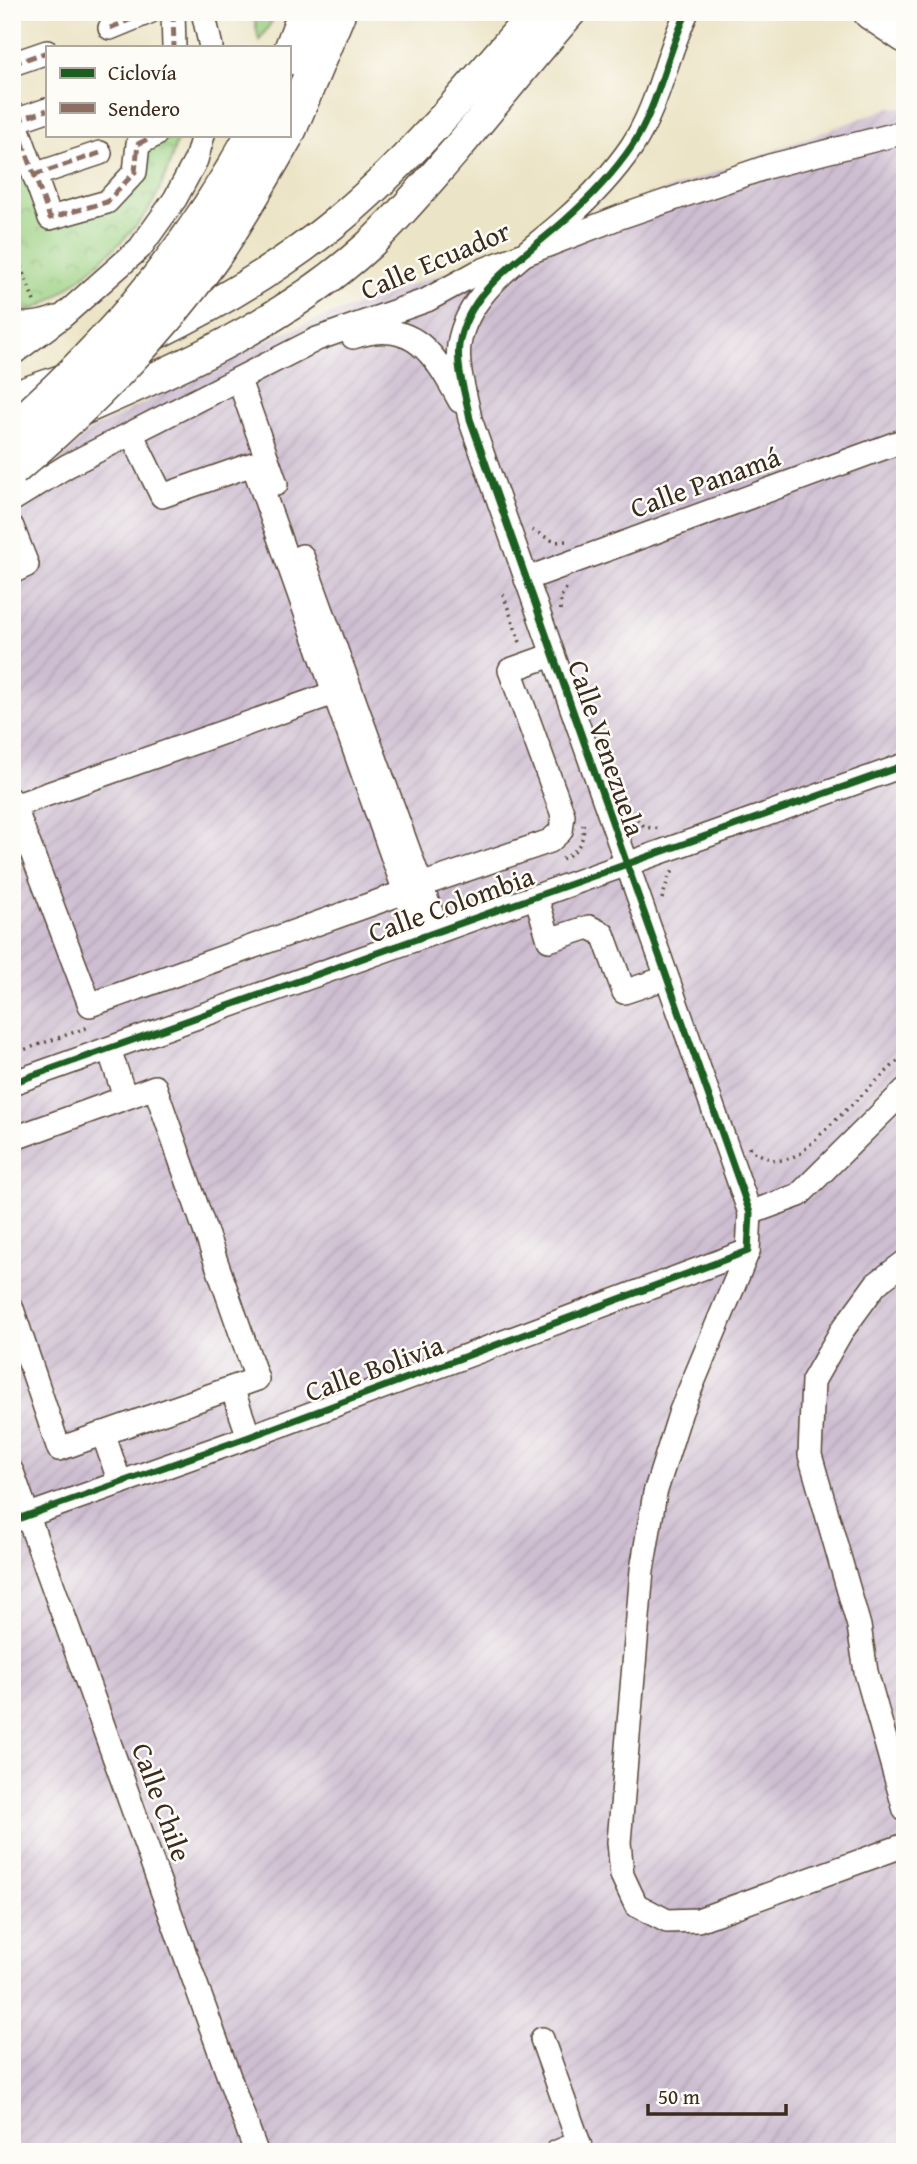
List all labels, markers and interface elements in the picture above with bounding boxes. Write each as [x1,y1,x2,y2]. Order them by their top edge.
legend [46,46,290,136]
text: Ciclovía [108,57,177,88]
text: Sendero [108,93,180,124]
street label: Calle Ecuador [354,209,517,310]
street label: Calle Panamá [624,435,786,528]
street label: Calle Venezuela [558,654,657,842]
street label: Calle Colombia [362,854,540,952]
street label: Calle Bolivia [299,1323,449,1411]
street label: Calle Chile [122,1737,203,1867]
scale bar [648,2073,786,2117]
text: 50 m [658,2081,700,2112]

